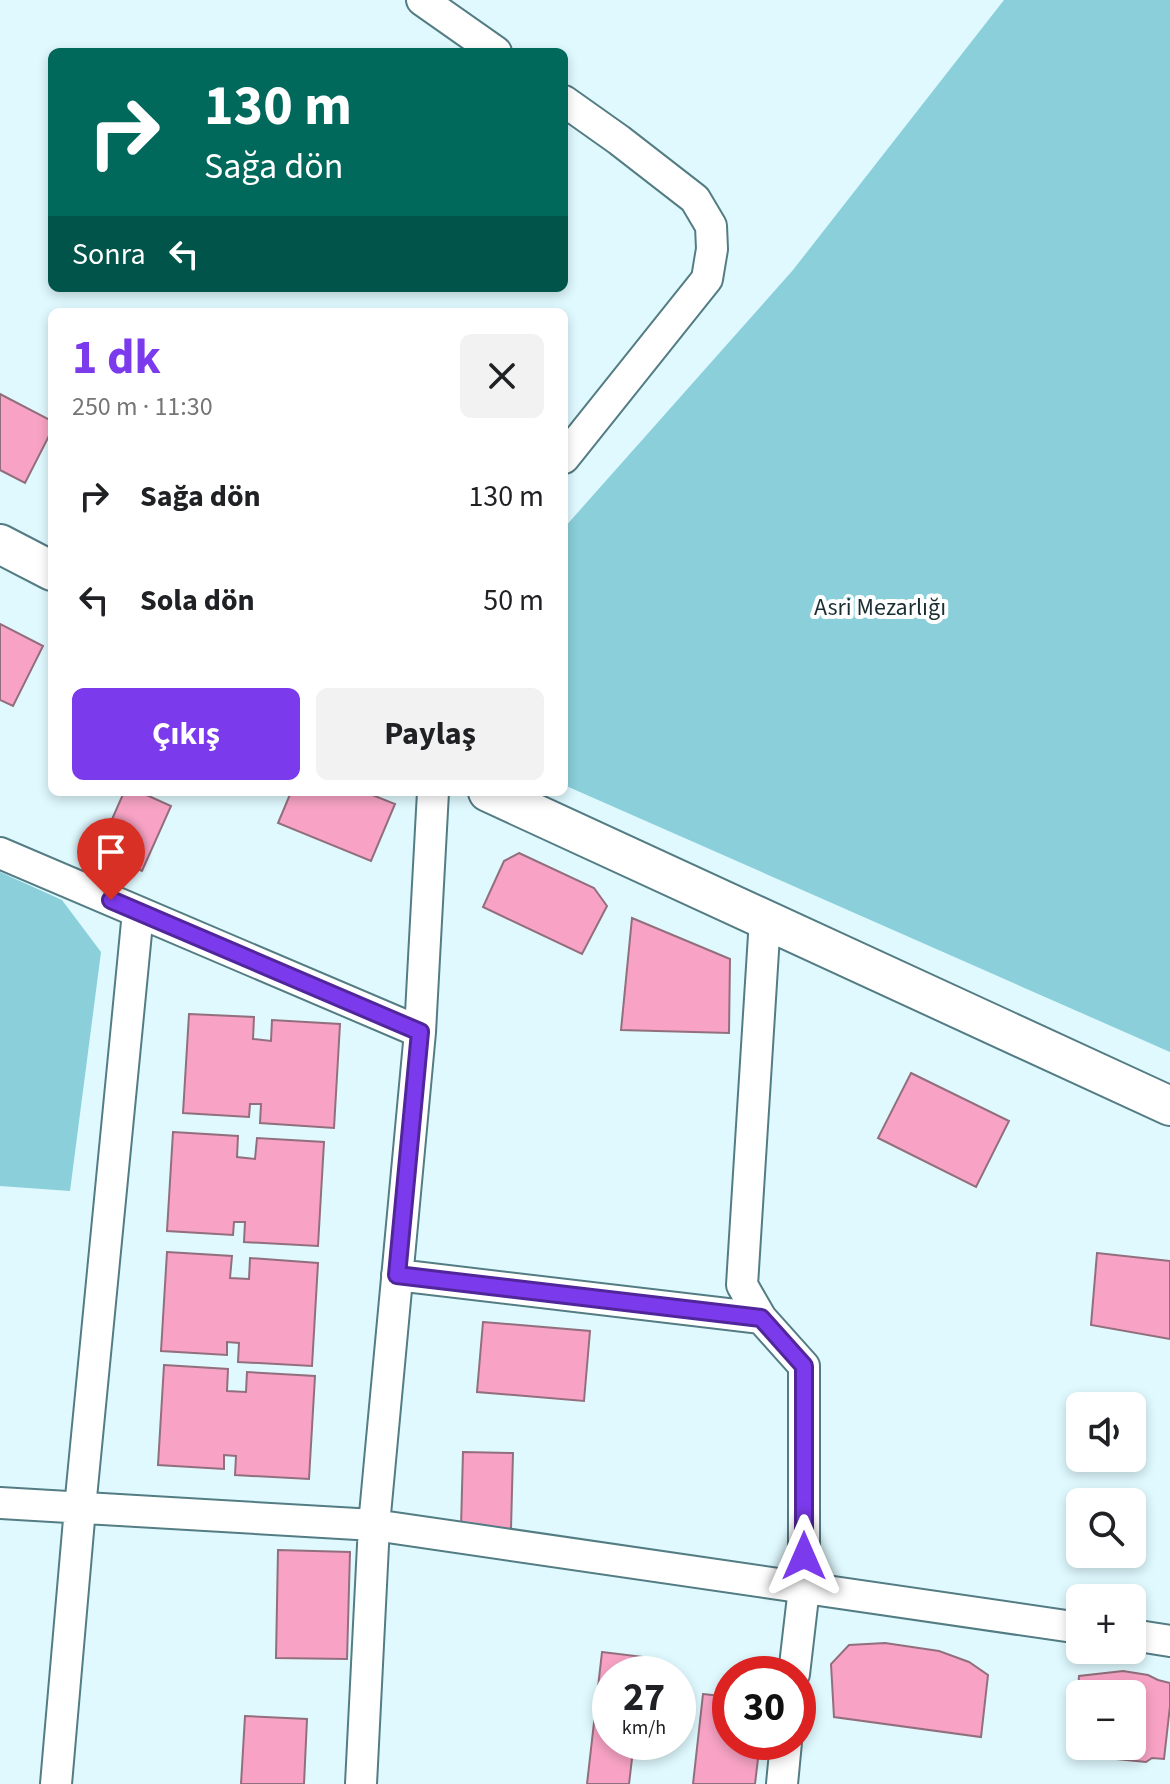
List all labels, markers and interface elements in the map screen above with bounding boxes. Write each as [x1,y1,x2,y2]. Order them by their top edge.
text: 130 m [204,67,352,146]
icon: right [72,80,176,184]
text: Sağa dön [204,141,343,192]
icon: left [162,232,206,276]
text: Sonra [72,233,146,276]
text: 1 dk [72,324,161,392]
button: close [460,334,544,418]
text: 250 m · 11:30 [72,388,213,425]
icon: right [72,474,116,518]
text: Sağa dön [140,475,261,518]
text: 130 m [468,475,544,518]
icon: left [72,578,116,622]
text: Sola dön [140,579,255,622]
text: 50 m [483,579,544,622]
park label: Asri Mezarlığı [814,590,946,625]
button: Çıkış [72,688,300,780]
button: Paylaş [316,688,544,780]
pin [77,818,145,900]
icon: arrive [89,830,133,874]
map controls [1066,1392,1146,1760]
button: sound [1066,1392,1146,1472]
button: search [1066,1488,1146,1568]
position arrow [762,1514,846,1598]
button: + [1066,1584,1146,1664]
speed limit sign: 30 [712,1656,816,1760]
text: 27 [623,1669,665,1726]
button: − [1066,1680,1146,1760]
text: km/h [622,1714,666,1742]

